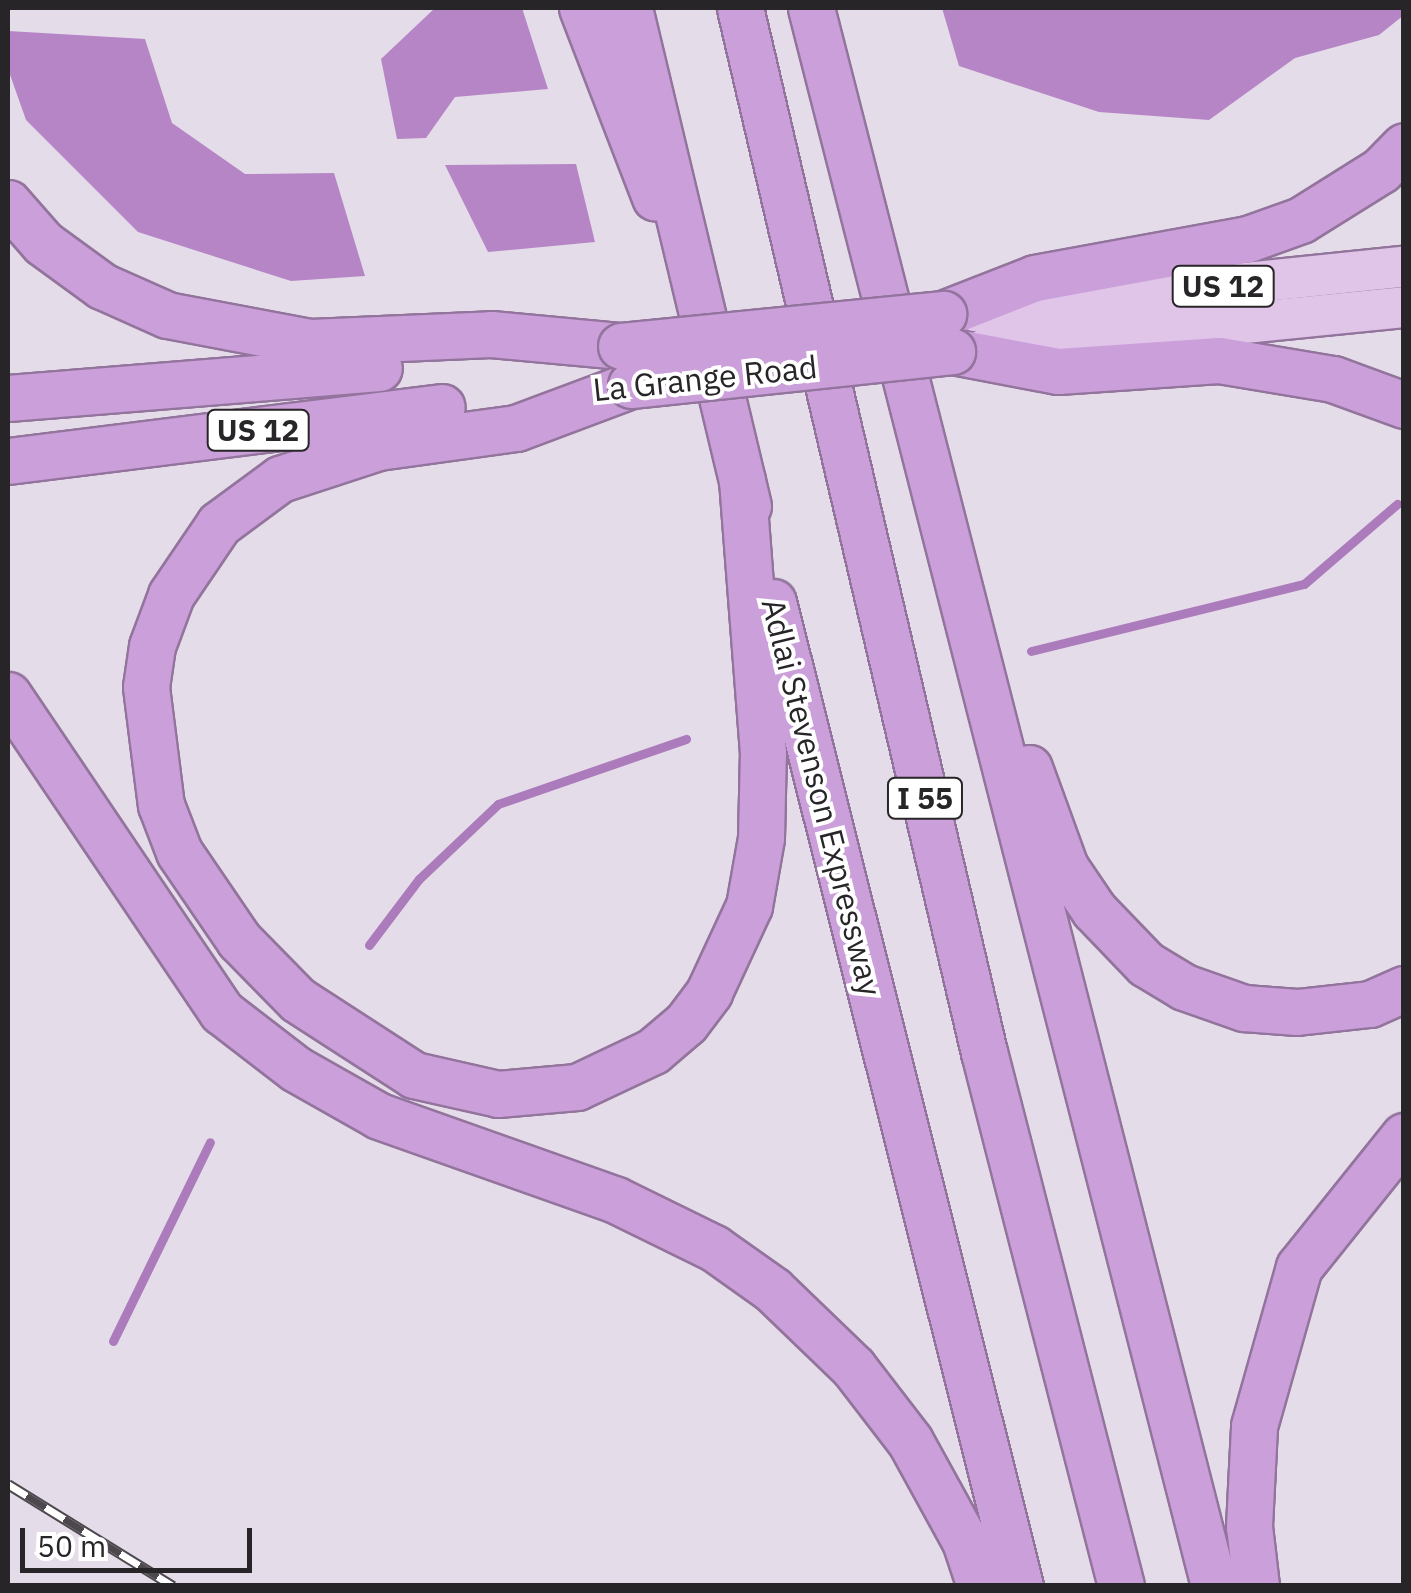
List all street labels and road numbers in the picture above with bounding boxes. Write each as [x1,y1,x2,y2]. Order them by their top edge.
road number: US 12 [1170,261,1276,311]
street label: La Grange Road [591,347,819,409]
road number: US 12 [206,405,310,455]
street label: Adlai Stevenson Expressway [754,594,890,1000]
road number: I 55 [885,773,965,823]

